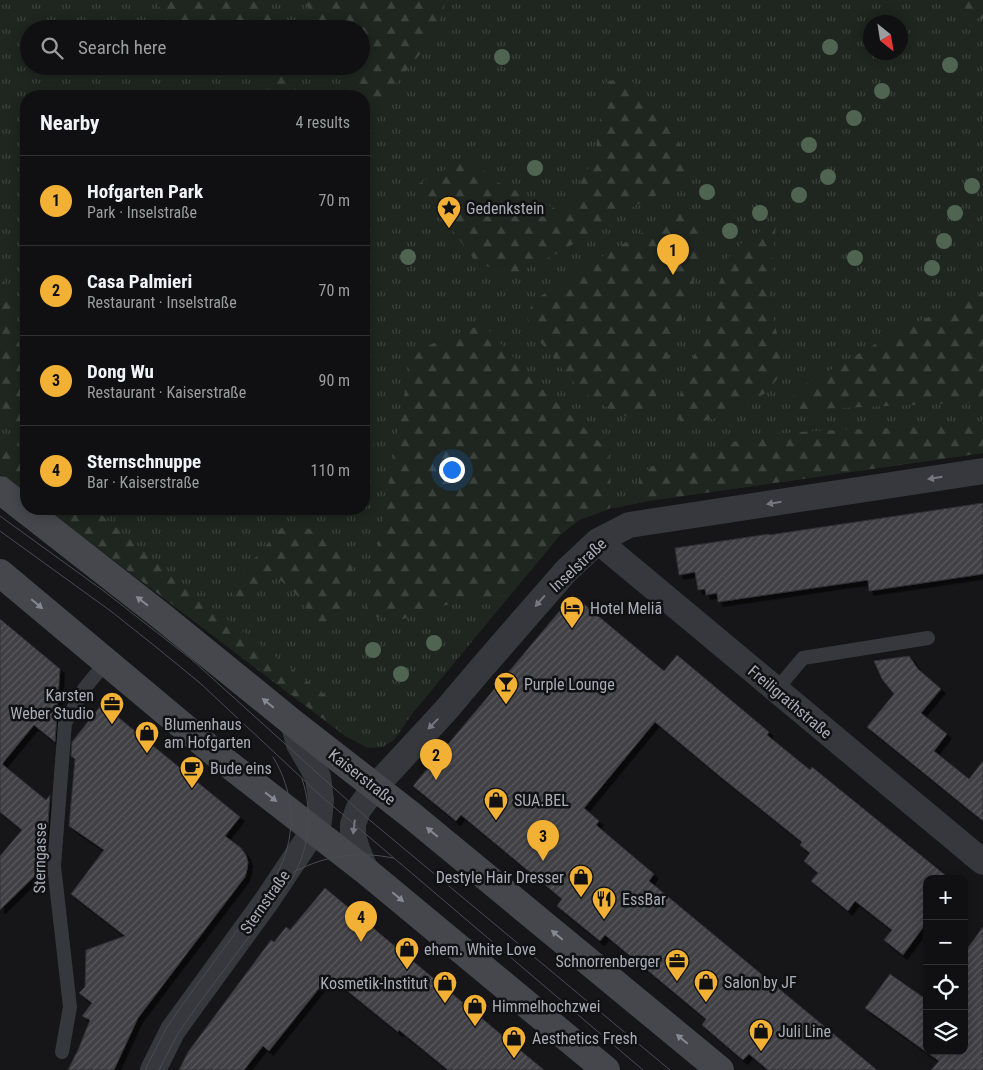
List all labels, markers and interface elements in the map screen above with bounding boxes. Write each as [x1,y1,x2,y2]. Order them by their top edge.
north arrow [863,15,908,60]
search box [20,20,370,75]
icon: search [38,34,66,62]
text: Search here [78,36,166,59]
text: Nearby [40,111,99,135]
text: 4 results [295,113,350,132]
text: Hofgarten Park [87,180,203,203]
text: 1 [52,191,60,210]
text: 70 m [318,191,350,210]
place icon: Gedenkstein [436,195,462,229]
place label: Gedenkstein [466,199,544,218]
text: Park · Inselstraße [87,203,197,222]
pin: 1 [657,234,689,275]
text: Casa Palmieri [87,270,192,293]
text: 2 [52,281,60,300]
text: 70 m [318,281,350,300]
text: Restaurant · Inselstraße [87,293,237,312]
text: Dong Wu [87,360,154,383]
text: 3 [52,371,60,390]
text: 90 m [318,371,350,390]
text: Restaurant · Kaiserstraße [87,383,246,402]
text: Sternschnuppe [87,450,201,473]
your location [439,457,465,483]
text: 4 [52,461,60,480]
text: 110 m [311,461,350,480]
text: Bar · Kaiserstraße [87,473,199,492]
one-way arrow [926,475,942,483]
one-way arrow [766,499,782,507]
street label: Inselstraße [546,534,610,596]
one-way arrow [136,595,149,606]
one-way arrow [534,595,546,607]
hotel icon: Hotel Meliã [559,595,585,629]
one-way arrow [31,599,44,610]
place label: Hotel Meliã [590,599,662,618]
street label: Freiligrathstraße [744,661,836,743]
bar icon: Purple Lounge [493,671,519,705]
place label: Purple Lounge [524,675,615,694]
place label: Karsten Weber Studio [10,686,94,723]
office icon: Karsten Weber Studio [99,691,125,725]
one-way arrow [262,697,275,708]
place label: Blumenhaus am Hofgarten [164,715,251,752]
one-way arrow [427,718,439,730]
shop icon: Blumenhaus am Hofgarten [134,720,160,754]
pin: 2 [420,739,452,780]
street label: Kaiserstraße [325,745,399,809]
cafe icon: Bude eins [179,755,205,789]
place label: Bude eins [210,759,272,778]
shop icon: SUA.BEL [483,787,509,821]
one-way arrow [264,791,277,802]
place label: SUA.BEL [514,791,569,810]
one-way arrow [350,820,358,836]
pin: 3 [527,820,559,861]
street label: Sterngasse [30,822,50,894]
one-way arrow [426,826,439,837]
shop icon: Destyle Hair Dresser [568,864,594,898]
street label: Sternstraße [236,867,294,937]
place label: Destyle Hair Dresser [436,868,564,887]
map controls [923,875,968,1055]
button: + [923,875,968,920]
restaurant icon: EssBar [591,886,617,920]
place label: EssBar [622,890,666,909]
one-way arrow [392,892,405,903]
pin: 4 [345,901,377,942]
button: − [923,920,968,965]
one-way arrow [551,930,564,941]
shop icon: ehem. White Love [394,936,420,970]
place label: ehem. White Love [424,940,536,959]
office icon: Schnorrenberger [664,948,690,982]
place label: Schnorrenberger [556,952,660,971]
button: locate [923,965,968,1010]
shop icon: Salon by JF [693,969,719,1003]
shop icon: Kosmetik-Institut [432,970,458,1004]
place label: Salon by JF [724,973,797,992]
place label: Kosmetik-Institut [320,974,428,993]
shop icon: Himmelhochzwei [462,993,488,1027]
place label: Himmelhochzwei [492,997,600,1016]
button: layers [923,1010,968,1055]
shop icon: Juli Line [748,1018,774,1052]
place label: Juli Line [778,1022,831,1041]
shop icon: Aesthetics Fresh [501,1025,527,1059]
place label: Aesthetics Fresh [532,1029,638,1048]
one-way arrow [676,1033,689,1044]

